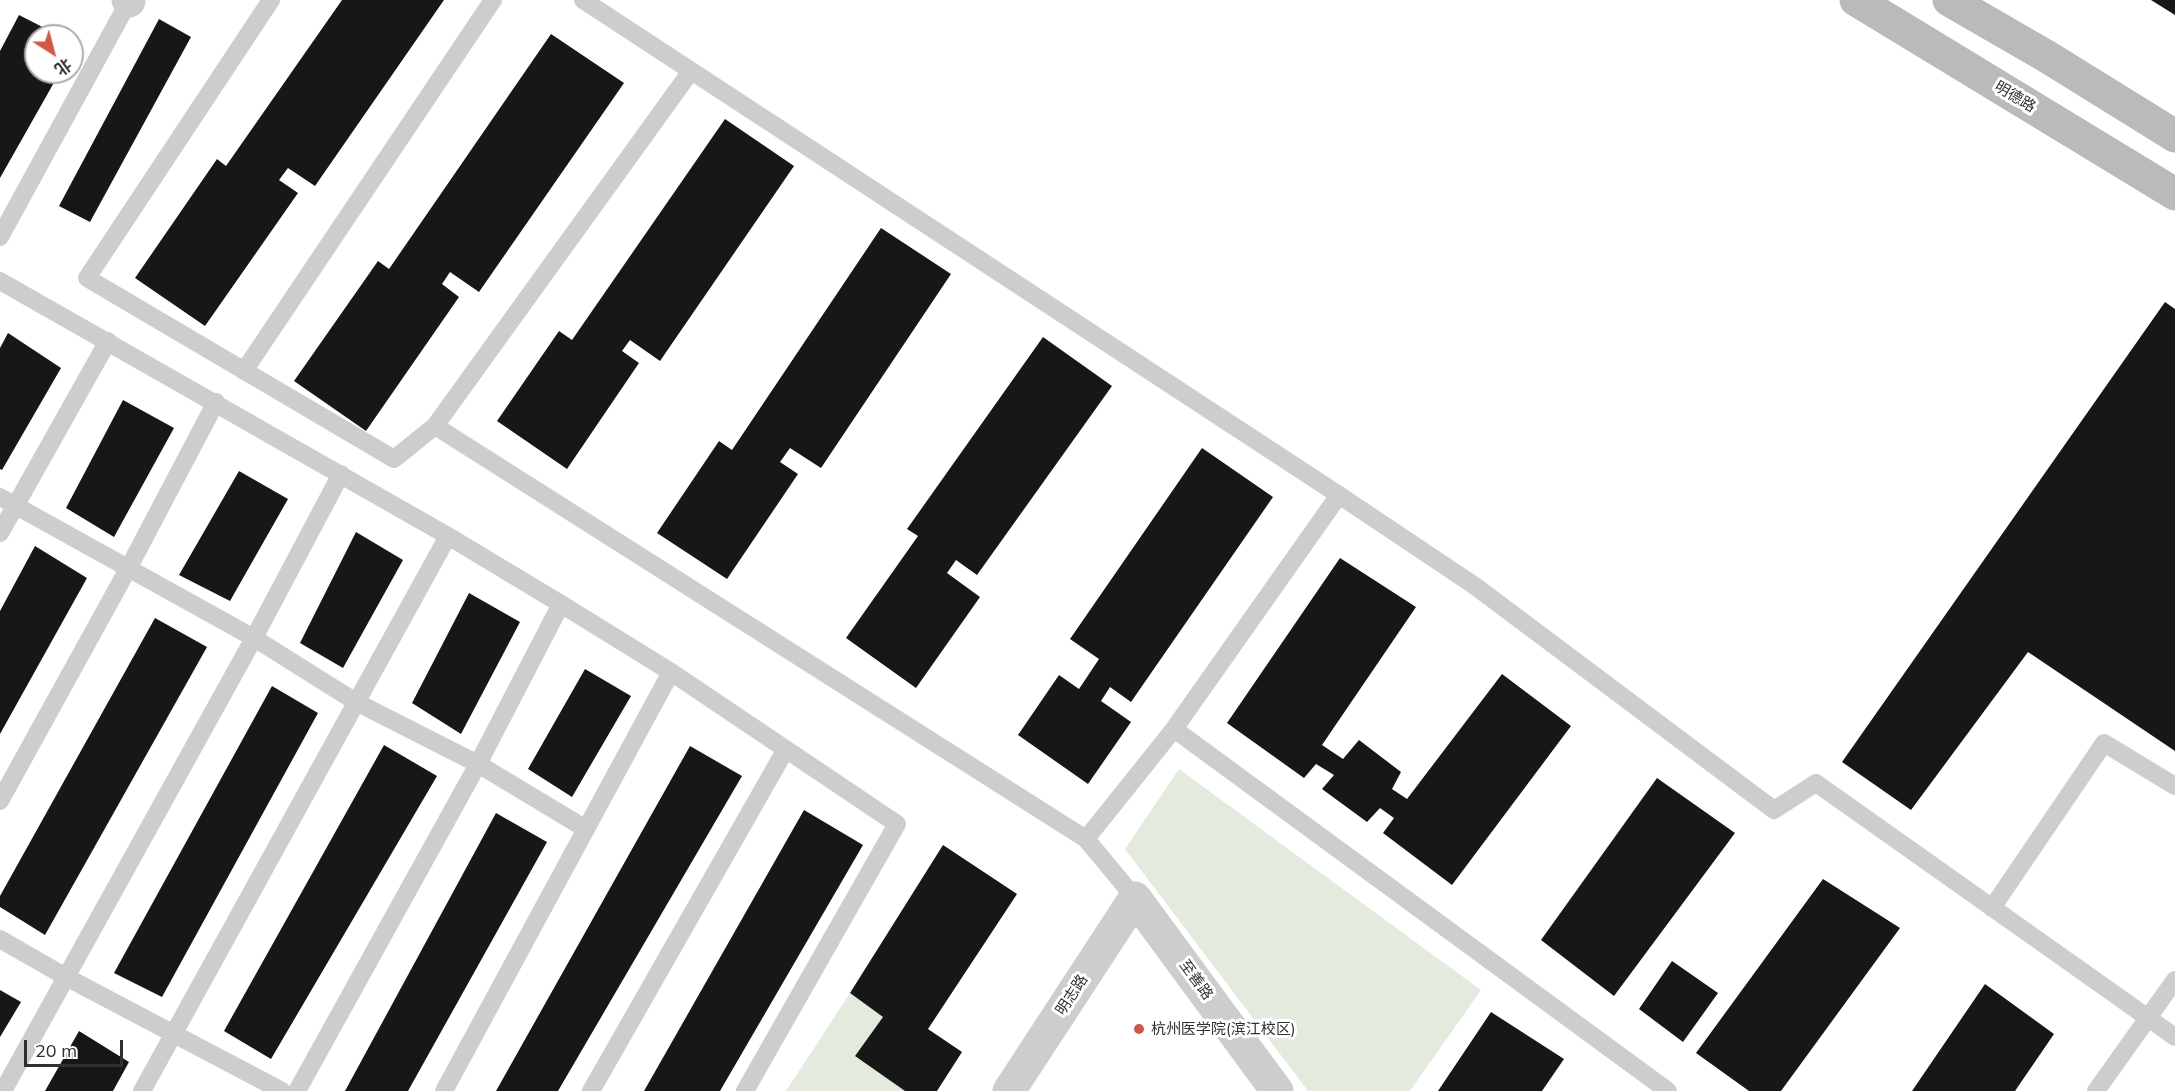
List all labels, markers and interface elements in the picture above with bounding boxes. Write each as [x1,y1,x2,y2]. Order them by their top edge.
north arrow [24,24,84,84]
text: 北 [51,54,76,80]
street label: 明德路 [1991,78,2039,116]
street label: 至善路 [1175,957,1217,1003]
street label: 明志路 [1052,971,1092,1019]
place label: 杭州医学院(滨江校区) [1151,1020,1296,1038]
marker: 杭州医学院(滨江校区) [1132,1022,1146,1036]
scale bar [27,1028,126,1066]
text: 20 m [35,1039,77,1062]

